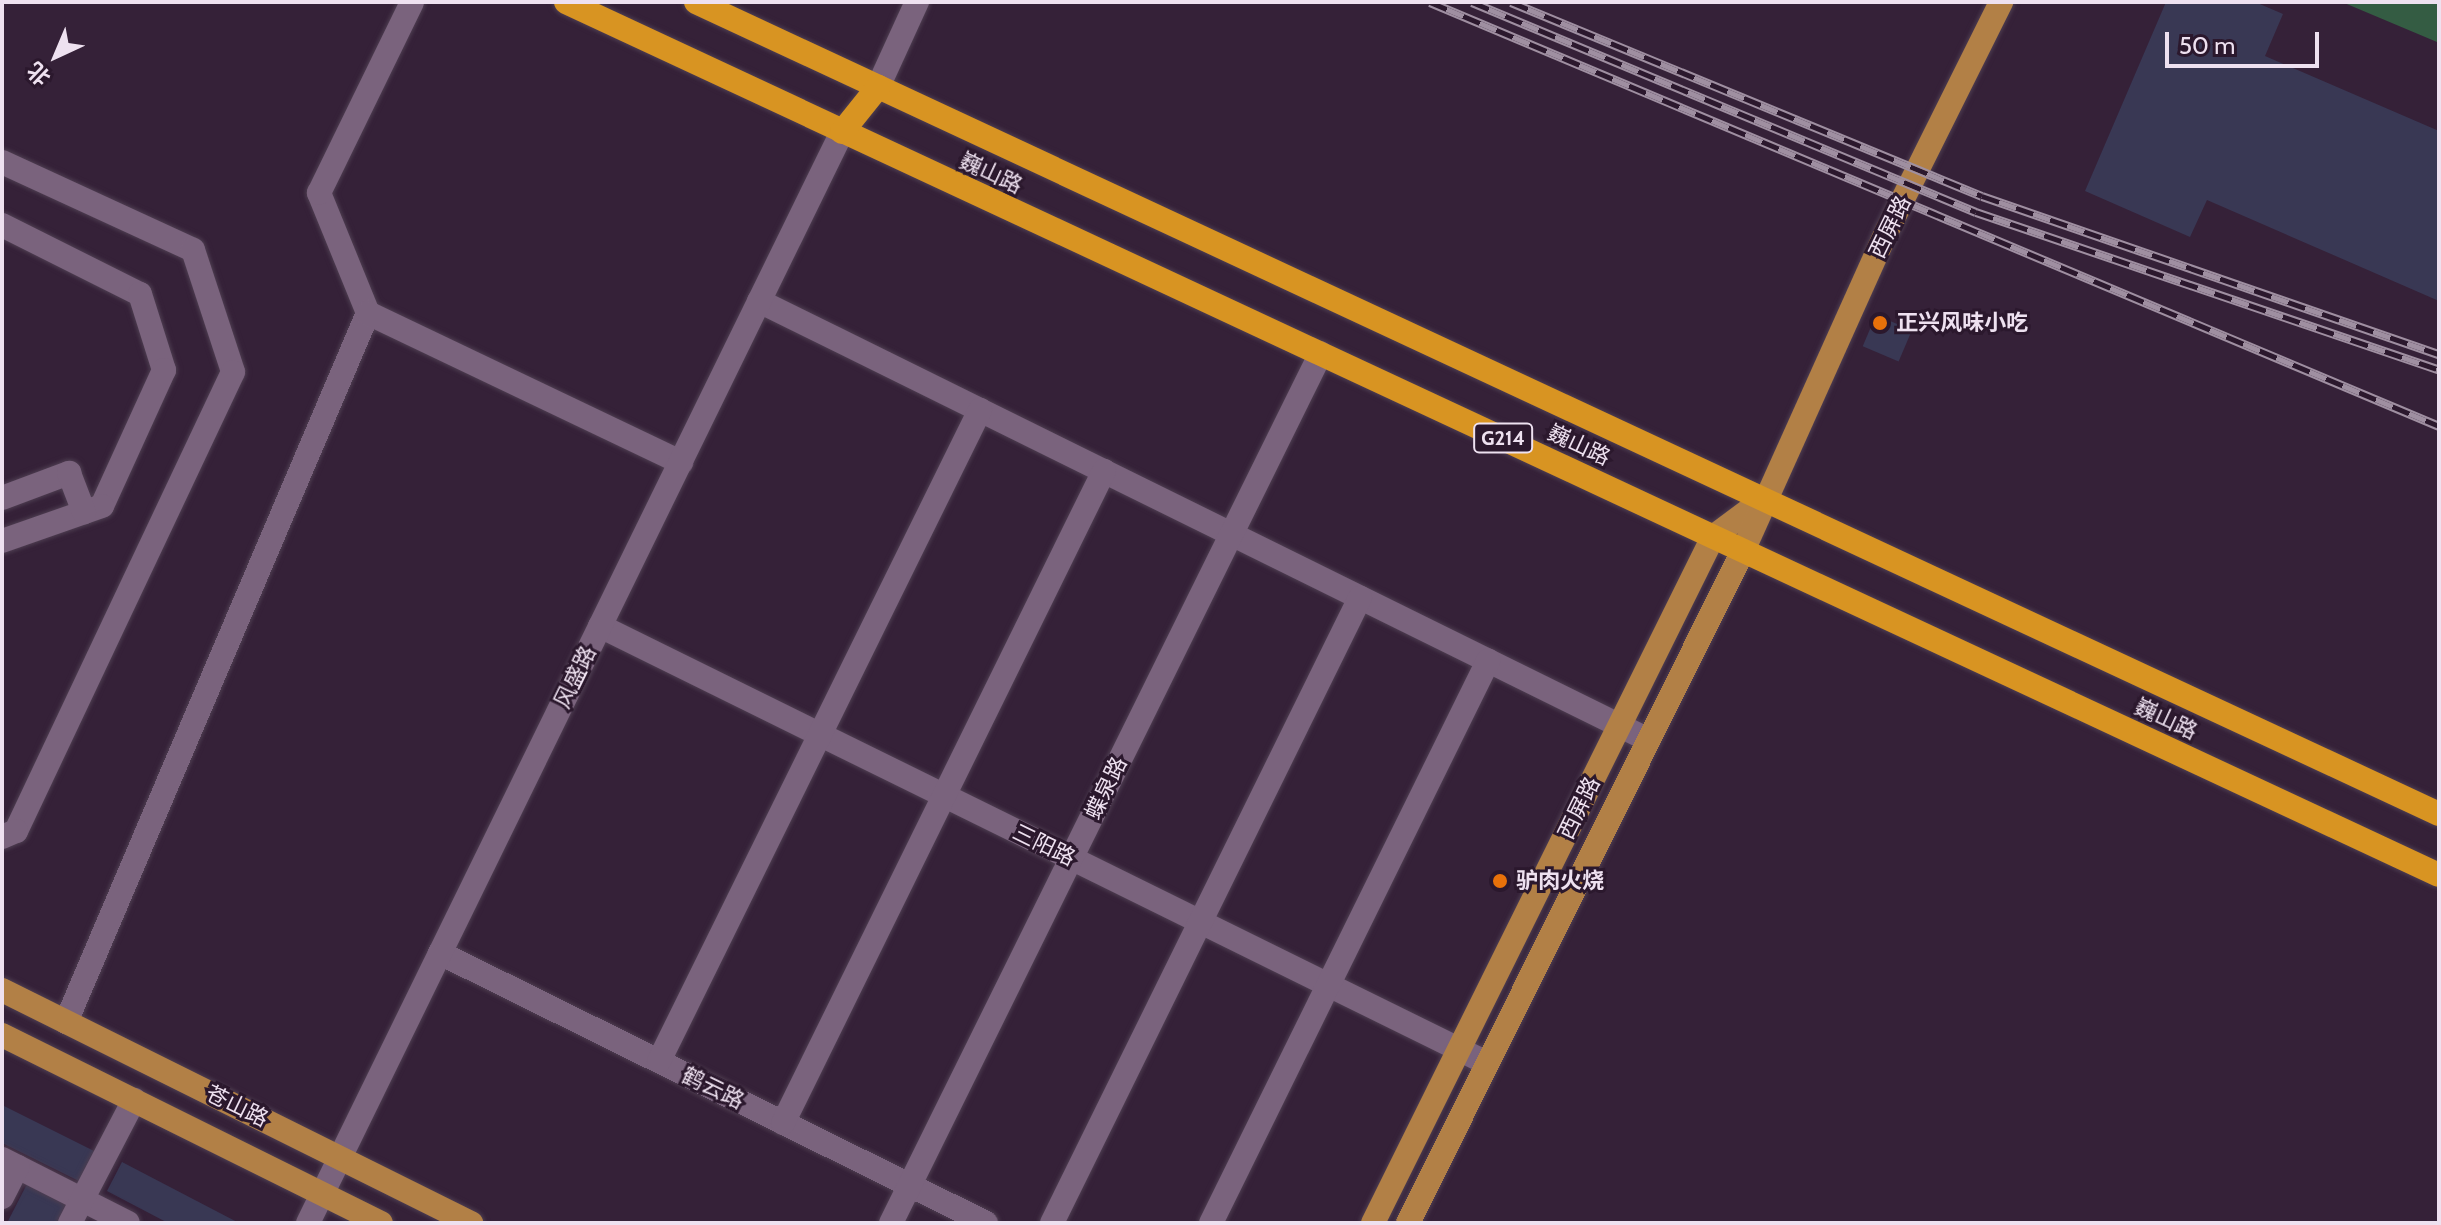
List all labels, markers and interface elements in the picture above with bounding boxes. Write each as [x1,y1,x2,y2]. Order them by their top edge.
north arrow [16,16,96,96]
scale bar [2169,16,2323,66]
text: 50 m [2179,31,2235,60]
text: 北 [22,56,56,91]
street label: 巍山路 [956,147,1026,199]
street label: 西屏路 [1864,192,1916,262]
place label: 正兴风味小吃 [1896,310,2028,336]
marker: 正兴风味小吃 [1871,314,1889,332]
street label: 巍山路 [1544,419,1614,471]
road number: G214 [1473,422,1533,454]
street label: 风盛路 [549,642,601,712]
street label: 巍山路 [2131,693,2201,745]
street label: 蝶泉路 [1080,753,1132,823]
street label: 西屏路 [1553,773,1605,843]
street label: 三阳路 [1009,819,1079,871]
place label: 驴肉火烧 [1516,868,1604,894]
marker: 驴肉火烧 [1491,872,1509,890]
street label: 鹤云路 [678,1062,748,1114]
street label: 苍山路 [202,1080,272,1132]

